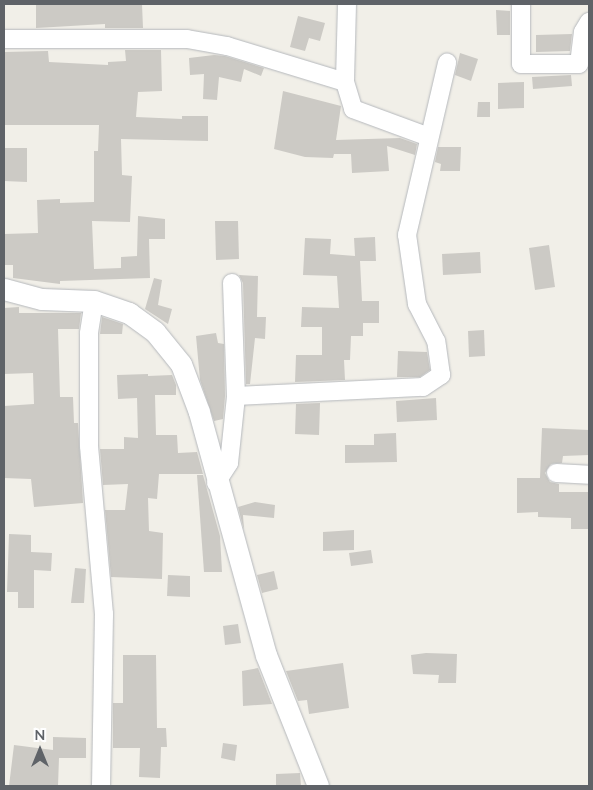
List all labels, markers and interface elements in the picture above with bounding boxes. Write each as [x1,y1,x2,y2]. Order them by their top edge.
north arrow [15,725,65,775]
text: N [35,726,45,743]

